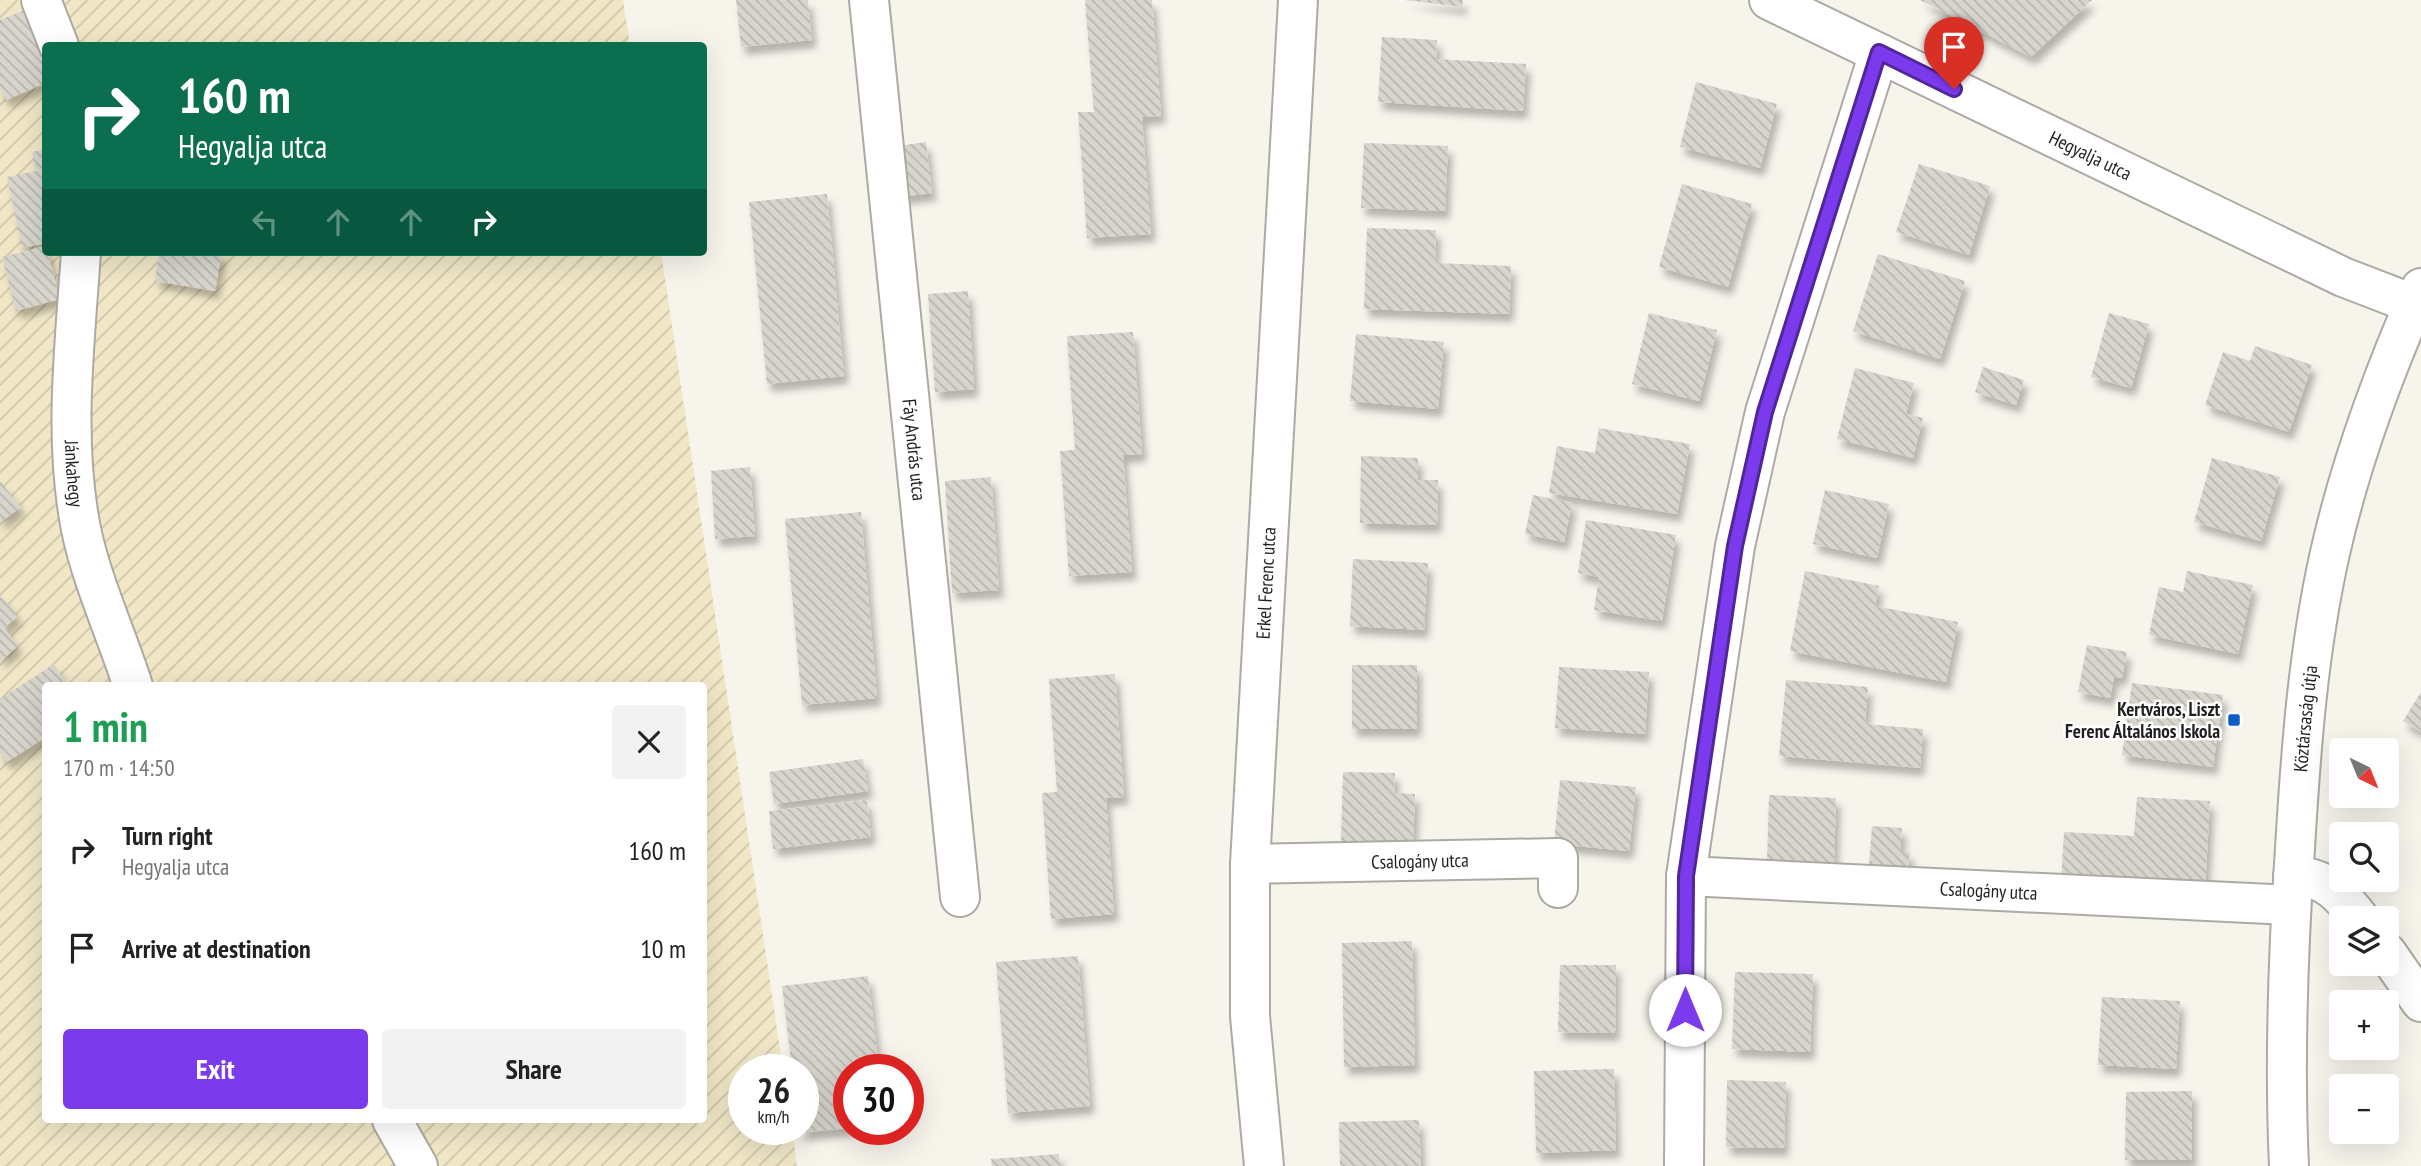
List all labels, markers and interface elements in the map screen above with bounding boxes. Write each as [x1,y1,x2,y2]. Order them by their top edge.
pin [1924,17,1984,89]
icon: arrive [1935,28,1973,66]
text: 160 m [178,63,291,127]
icon: right [63,70,154,161]
text: Hegyalja utca [178,125,327,167]
street label: Hegyalja utca [2045,125,2136,185]
icon: left [246,203,284,241]
icon: ahead [319,203,357,241]
icon: ahead [392,203,430,241]
icon: right [465,203,503,241]
street label: Fáy András utca [898,398,932,502]
street label: Jánkahegy [60,439,89,509]
street label: Erkel Ferenc utca [1251,526,1281,640]
street label: Köztársaság útja [2288,664,2322,773]
place label: Kertváros, Liszt Ferenc Általános Iskola [2065,697,2220,743]
text: 1 min [63,699,148,754]
button: close [612,705,686,779]
marker: Kertváros, Liszt Ferenc Általános Iskola [2226,712,2242,728]
north arrow [2329,738,2399,808]
map controls [2329,738,2399,1144]
text: 170 m · 14:50 [63,753,175,782]
text: Turn right [122,819,213,852]
button: search [2329,822,2399,892]
icon: right [63,831,101,869]
text: 160 m [628,834,686,867]
street label: Csalogány utca [1371,848,1469,874]
text: Hegyalja utca [122,852,229,881]
street label: Csalogány utca [1939,876,2038,905]
button: layers [2329,906,2399,976]
icon: arrive [63,929,101,967]
text: Arrive at destination [122,932,311,965]
text: 10 m [640,932,686,965]
position arrow [1648,973,1722,1047]
button: + [2329,990,2399,1060]
button: Exit [63,1029,368,1109]
button: Share [382,1029,686,1109]
speed limit sign: 30 [833,1054,924,1145]
text: 26 [757,1067,790,1113]
button: − [2329,1074,2399,1144]
text: km/h [758,1105,789,1128]

